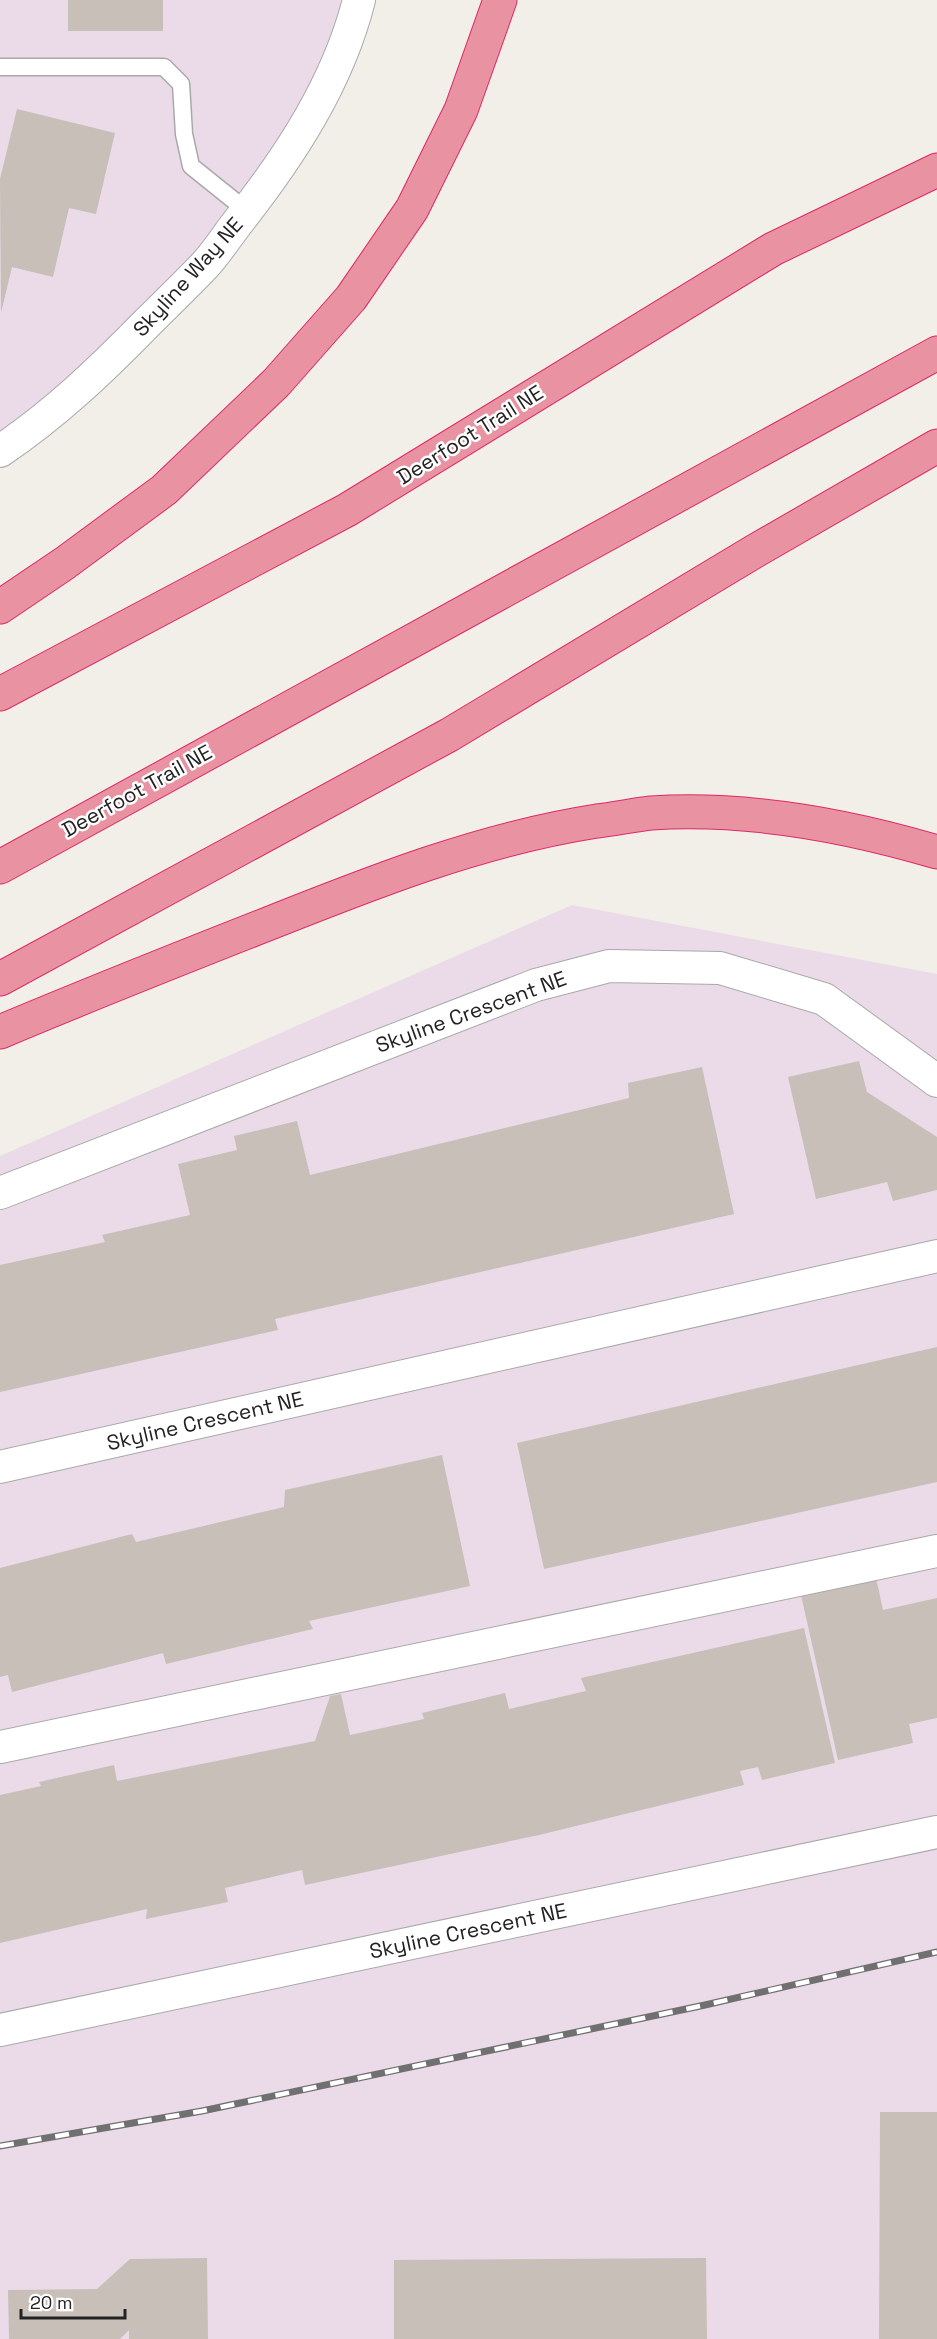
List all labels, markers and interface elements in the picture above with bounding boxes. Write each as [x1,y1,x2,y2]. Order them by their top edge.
street label: Skyline Way NE [127,211,248,342]
street label: Deerfoot Trail NE [392,379,548,490]
street label: Deerfoot Trail NE [57,738,217,843]
street label: Skyline Crescent NE [372,964,570,1059]
street label: Skyline Crescent NE [104,1385,306,1456]
street label: Skyline Crescent NE [367,1896,569,1965]
scale bar [21,2282,124,2320]
text: 20 m [30,2291,73,2314]

